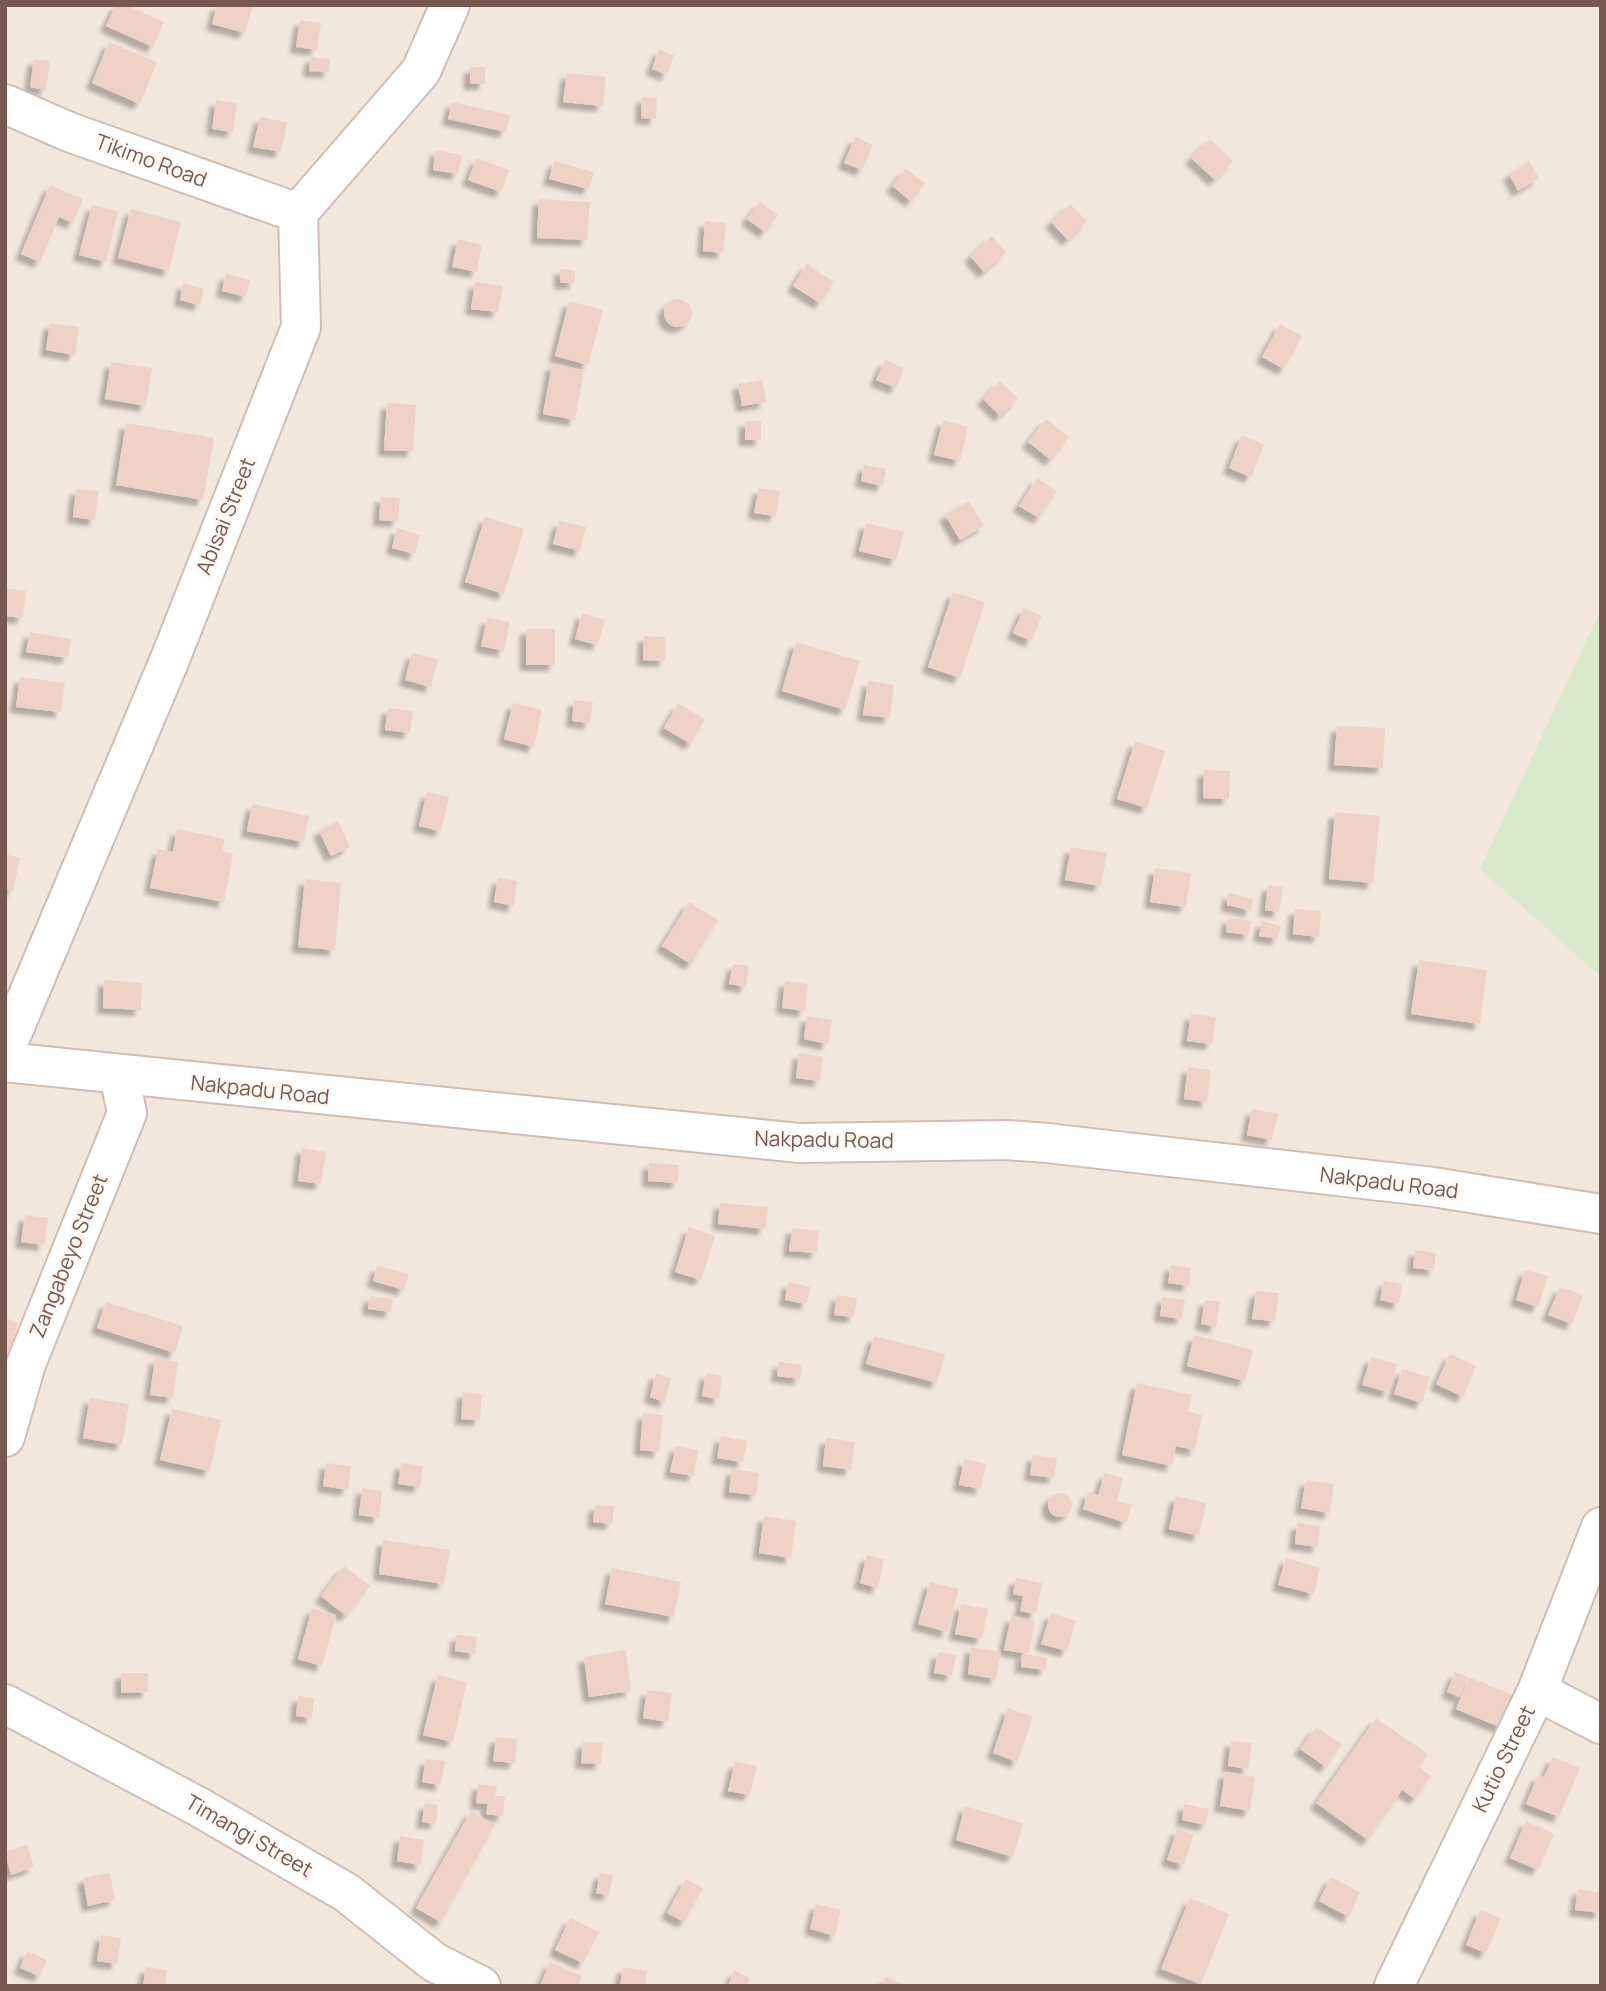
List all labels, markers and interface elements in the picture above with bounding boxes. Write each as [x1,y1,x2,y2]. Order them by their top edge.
street label: Tikimo Road [92,127,211,193]
street label: Abisai Street [189,453,261,578]
street label: Nakpadu Road [189,1068,331,1110]
street label: Nakpadu Road [754,1124,894,1154]
street label: Nakpadu Road [1318,1160,1460,1204]
street label: Zangabeyo Street [22,1169,114,1342]
street label: Kutio Street [1465,1700,1541,1817]
street label: Timangi Street [181,1787,318,1883]

